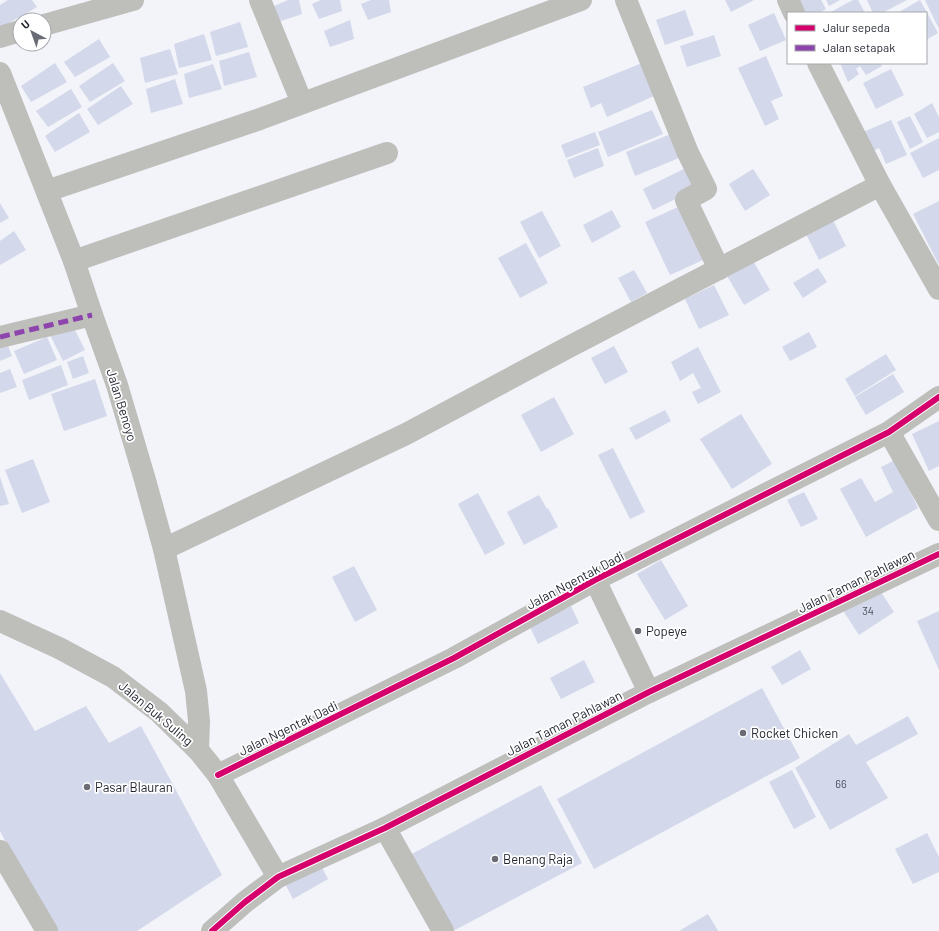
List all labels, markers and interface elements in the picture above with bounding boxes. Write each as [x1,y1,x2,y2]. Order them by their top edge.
north arrow [12,12,52,52]
legend [787,12,927,64]
text: U [18,17,32,31]
text: Jalur sepeda [823,20,890,34]
text: Jalan setapak [823,40,895,54]
street label: Jalan Benoyo [103,367,141,443]
street label: Jalan Taman Pahlawan [795,546,917,616]
street label: Jalan Ngentak Dadi [523,547,627,613]
house number: 34 [862,604,874,617]
place label: Popeye [646,623,687,639]
marker: Popeye [633,626,643,636]
street label: Jalan Buk Suling [116,677,197,749]
street label: Jalan Taman Pahlawan [503,687,625,759]
street label: Jalan Ngentak Dadi [236,697,340,759]
place label: Rocket Chicken [751,725,838,741]
marker: Rocket Chicken [738,728,748,738]
house number: 66 [835,777,847,790]
place label: Pasar Blauran [95,779,173,795]
marker: Pasar Blauran [82,782,92,792]
place label: Benang Raja [503,851,573,867]
marker: Benang Raja [490,854,500,864]

